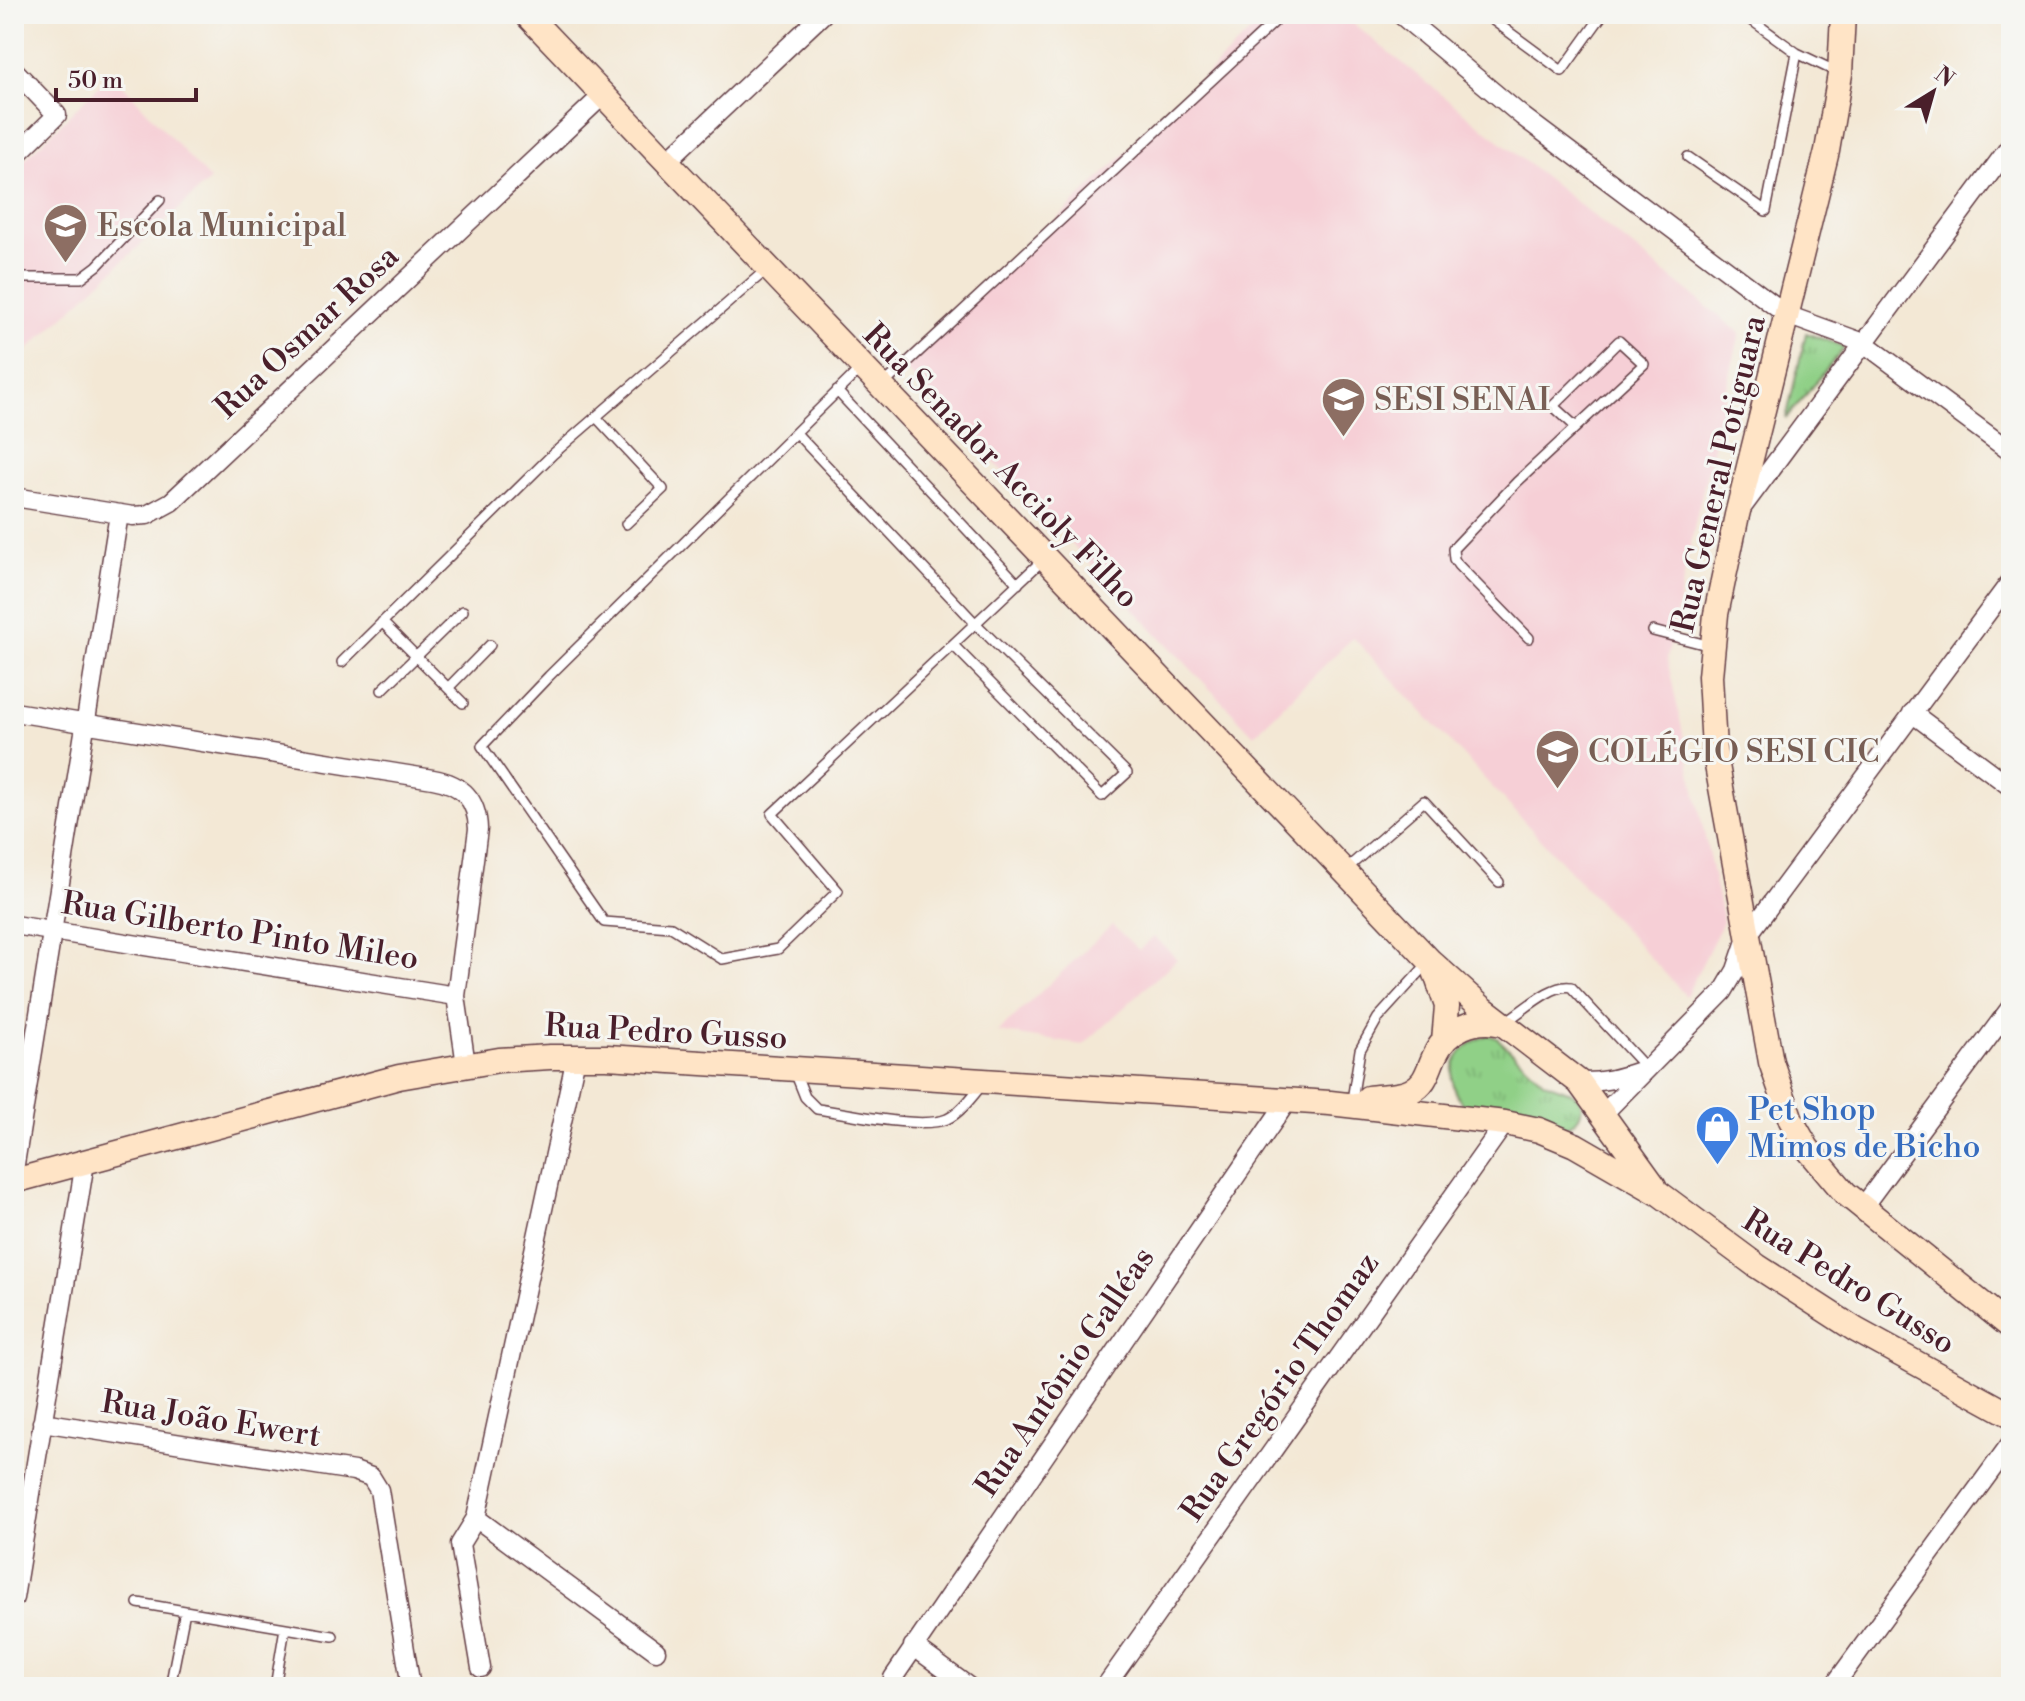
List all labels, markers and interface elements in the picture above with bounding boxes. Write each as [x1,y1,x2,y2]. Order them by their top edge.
scale bar [56,52,196,102]
north arrow [1893,52,1973,132]
text: N [1929,61,1960,94]
text: 50 m [68,66,123,96]
school or university icon: Escola Municipal [42,202,90,265]
place label: Escola Municipal [97,206,347,246]
street label: Rua Osmar Rosa [207,236,408,427]
street label: Rua General Potiguara [1663,311,1775,636]
street label: Rua Senador Accioly Filho [854,315,1148,617]
school or university icon: SESI SENAI [1319,376,1367,439]
place label: SESI SENAI [1374,380,1550,420]
school or university icon: COLÉGIO SESI CIC [1533,728,1581,791]
place label: COLÉGIO SESI CIC [1588,730,1879,772]
street label: Rua Gilberto Pinto Mileo [59,883,421,979]
street label: Rua Pedro Gusso [544,1006,788,1058]
place label: Pet Shop Mimos de Bicho [1748,1090,1980,1167]
shop icon: Pet Shop Mimos de Bicho [1693,1104,1741,1167]
street label: Rua Pedro Gusso [1735,1201,1963,1363]
street label: Rua Antônio Galléas [967,1240,1163,1504]
street label: Rua Gregório Thomaz [1172,1245,1388,1529]
street label: Rua João Ewert [98,1382,324,1456]

